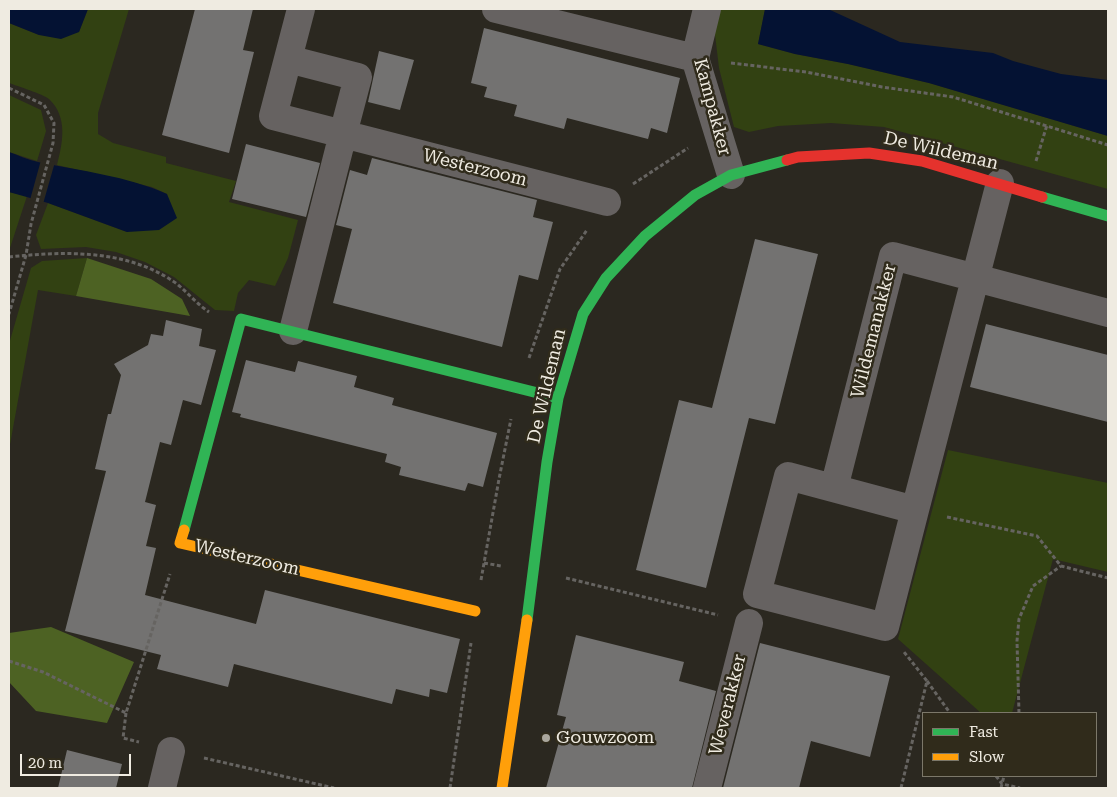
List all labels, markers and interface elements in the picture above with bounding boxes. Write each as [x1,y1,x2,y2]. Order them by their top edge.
street label: Kampakker [689,56,735,158]
street label: De Wildeman [881,127,1001,175]
street label: Westerzoom [421,145,529,191]
street label: Wildemanakker [847,262,901,400]
street label: De Wildeman [523,326,571,446]
street label: Westerzoom [193,535,301,581]
street label: Weverakker [705,652,751,758]
legend [922,712,1097,777]
text: Fast [969,723,998,741]
place label: Gouwzoom [556,727,655,749]
marker: Gouwzoom [540,732,552,744]
scale bar [22,744,134,776]
text: Slow [969,748,1004,766]
text: 20 m [28,754,62,772]

